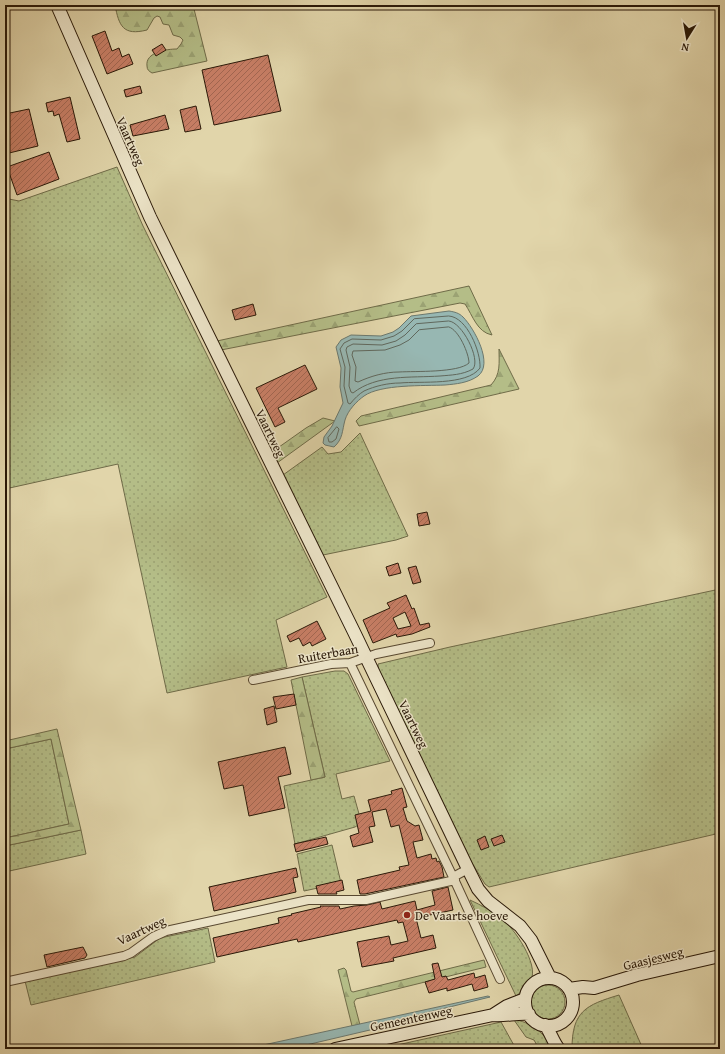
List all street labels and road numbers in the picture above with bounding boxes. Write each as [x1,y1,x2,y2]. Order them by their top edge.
street label: Vaartweg [111,114,150,169]
street label: Vaartweg [251,406,291,461]
street label: Ruiterbaan [297,639,360,668]
street label: Vaartweg [394,697,434,752]
street label: Vaartweg [114,911,169,950]
street label: Gaasjesweg [621,942,686,975]
street label: Gemeentenweg [368,1000,454,1036]

